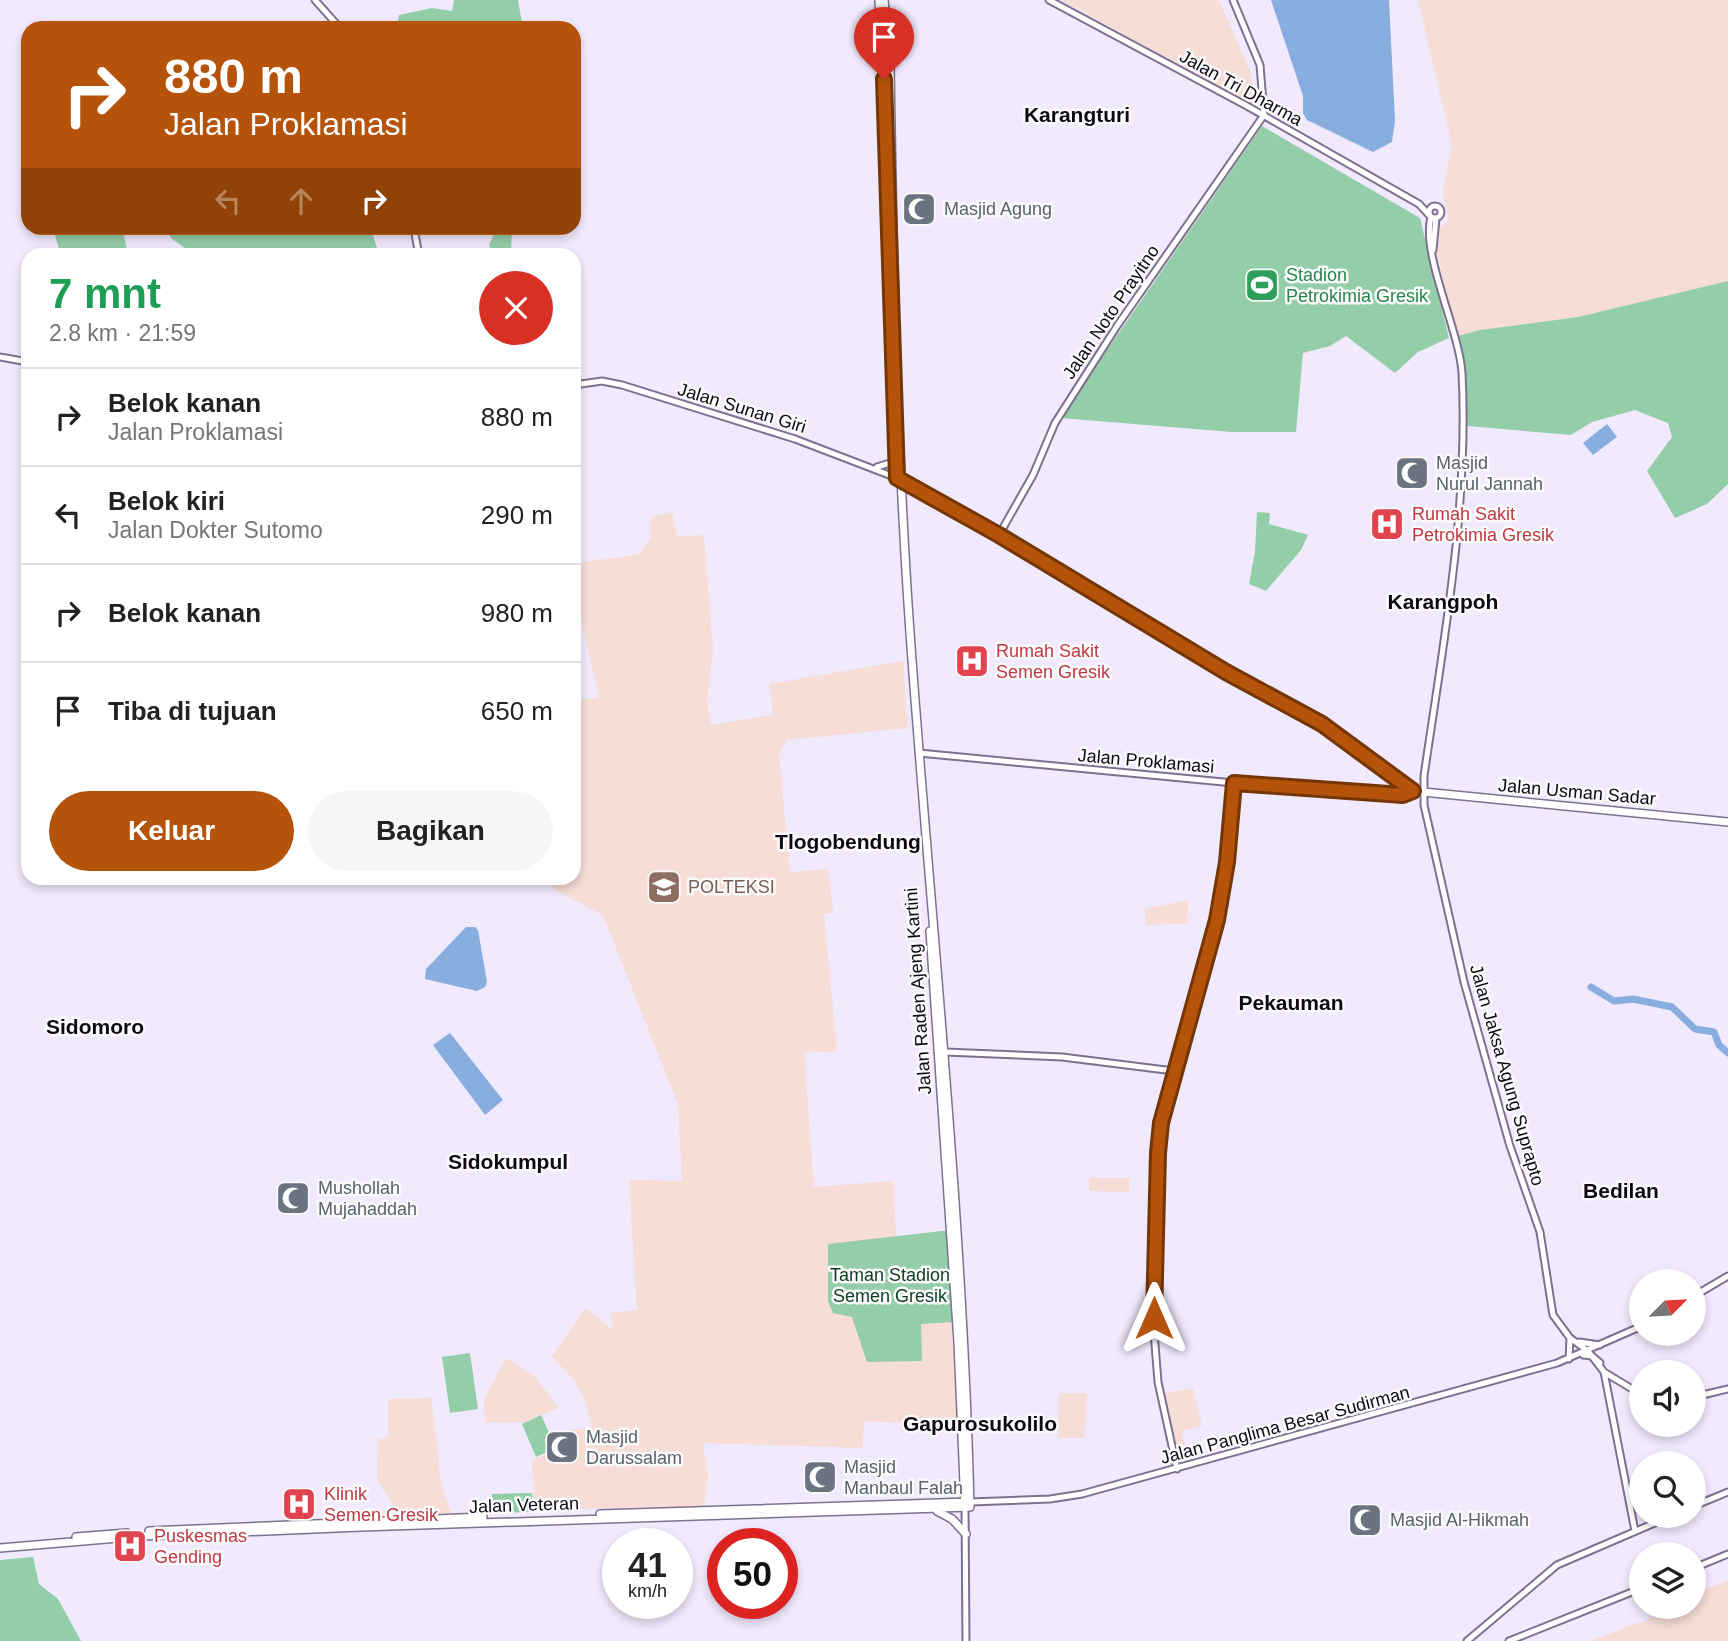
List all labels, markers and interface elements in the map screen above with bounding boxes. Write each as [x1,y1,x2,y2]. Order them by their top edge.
pin [854,7,914,79]
icon: arrive [865,18,903,56]
street label: Jalan Tri Dharma [1176,46,1307,130]
icon: right [49,49,140,140]
text: 880 m [164,49,303,103]
district label: Karangturi [1024,103,1130,126]
text: Jalan Proklamasi [164,106,408,142]
icon: left [209,182,247,220]
icon: ahead [282,182,320,220]
icon: right [355,182,393,220]
mosque icon: Masjid Agung [900,190,938,228]
place label: Masjid Agung [944,199,1052,219]
street label: Jalan Noto Prayitno [1059,241,1163,383]
place label: Stadion Petrokimia Gresik [1286,265,1429,306]
sports icon: Stadion Petrokimia Gresik [1243,266,1281,304]
text: 7 mnt [49,270,161,317]
button: close [479,271,553,345]
text: 2.8 km · 21:59 [49,320,196,346]
street label: Jalan Sunan Giri [675,379,809,437]
text: Belok kanan [108,388,261,418]
icon: right [49,398,87,436]
text: 880 m [481,402,553,432]
text: Jalan Proklamasi [108,419,283,445]
place label: Masjid Nurul Jannah [1436,453,1543,494]
mosque icon: Masjid Nurul Jannah [1393,454,1431,492]
text: Belok kiri [108,486,225,516]
icon: left [49,496,87,534]
text: 290 m [481,500,553,530]
place label: Rumah Sakit Petrokimia Gresik [1412,504,1555,545]
hospital icon: Rumah Sakit Petrokimia Gresik [1368,505,1406,543]
text: Jalan Dokter Sutomo [108,517,323,543]
district label: Karangpoh [1388,590,1498,613]
icon: right [49,594,87,632]
text: Belok kanan [108,598,261,628]
text: 980 m [481,598,553,628]
place label: Rumah Sakit Semen Gresik [996,641,1111,682]
hospital icon: Rumah Sakit Semen Gresik [953,642,991,680]
icon: arrive [49,692,87,730]
text: Tiba di tujuan [108,696,277,726]
text: 650 m [481,696,553,726]
street label: Jalan Proklamasi [1077,745,1215,777]
street label: Jalan Usman Sadar [1497,775,1657,809]
button: Keluar [49,791,294,871]
button: Bagikan [308,791,553,871]
district label: Tlogobendung [775,830,921,853]
school or university icon: POLTEKSI [645,868,683,906]
place label: POLTEKSI [688,877,775,897]
street label: Jalan Raden Ajeng Kartini [901,887,935,1095]
street label: Jalan Jaksa Agung Suprapto [1466,962,1548,1188]
district label: Pekauman [1238,991,1344,1014]
district label: Sidomoro [46,1015,144,1038]
district label: Sidokumpul [448,1150,568,1173]
place label: Mushollah Mujahaddah [318,1178,417,1219]
mosque icon: Mushollah Mujahaddah [274,1179,312,1217]
district label: Bedilan [1583,1179,1659,1202]
park label: Taman Stadion Semen Gresik [830,1265,950,1306]
north arrow [1629,1269,1706,1346]
map controls [1629,1269,1706,1619]
position arrow [1117,1281,1191,1355]
button: sound [1629,1360,1706,1437]
street label: Jalan Panglima Besar Sudirman [1158,1382,1412,1468]
district label: Gapurosukolilo [903,1412,1057,1435]
place label: Masjid Darussalam [586,1427,682,1468]
mosque icon: Masjid Darussalam [543,1428,581,1466]
button: search [1629,1451,1706,1528]
place label: Masjid Manbaul Falah [844,1457,963,1498]
mosque icon: Masjid Manbaul Falah [801,1458,839,1496]
place label: Klinik Semen Gresik [324,1484,439,1525]
hospital icon: Klinik Semen Gresik [280,1485,318,1523]
street label: Jalan Veteran [469,1493,579,1517]
mosque icon: Masjid Al-Hikmah [1346,1501,1384,1539]
place label: Masjid Al-Hikmah [1390,1510,1529,1530]
place label: Puskesmas Gending [154,1526,247,1567]
hospital icon: Puskesmas Gending [111,1527,149,1565]
speed limit sign: 50 [707,1528,798,1619]
button: layers [1629,1542,1706,1619]
text: 41 [628,1545,667,1584]
text: km/h [628,1581,667,1601]

